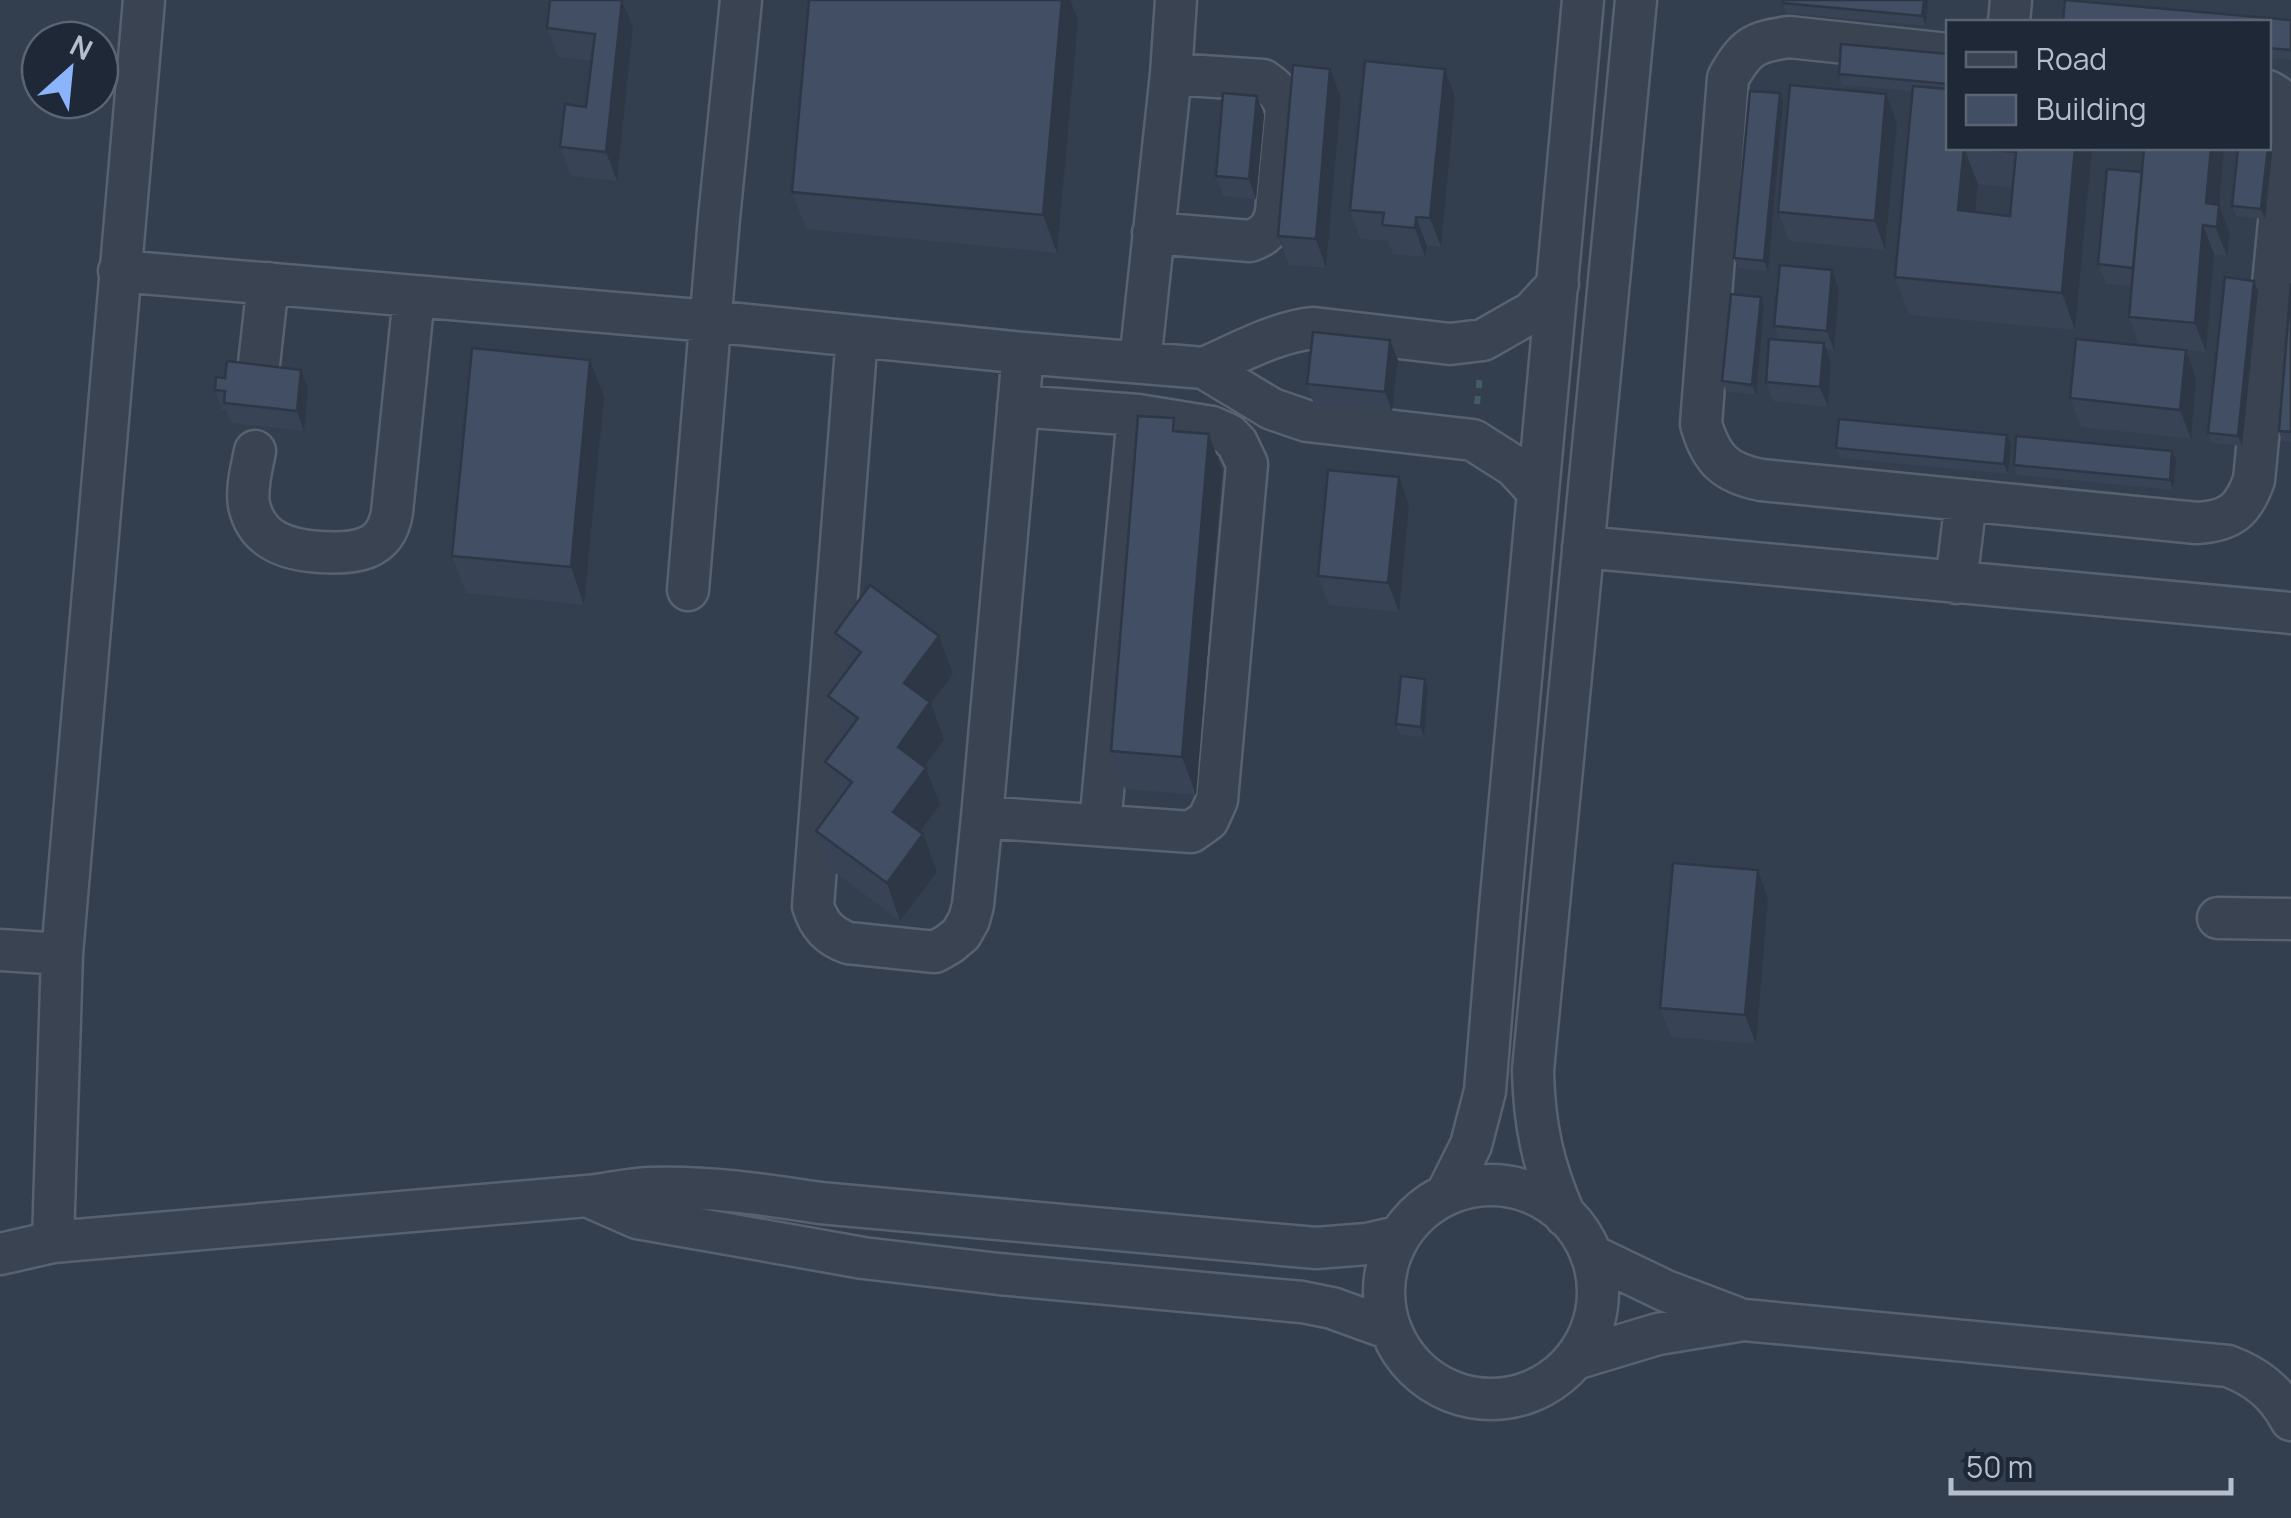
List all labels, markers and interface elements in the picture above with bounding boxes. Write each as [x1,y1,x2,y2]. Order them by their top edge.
north arrow [20,20,120,120]
legend [1946,20,2271,150]
text: N [64,25,99,68]
text: Road [2036,38,2107,79]
text: Building [2036,88,2147,129]
scale bar [1951,1433,2231,1495]
text: 50 m [1966,1446,2033,1487]

